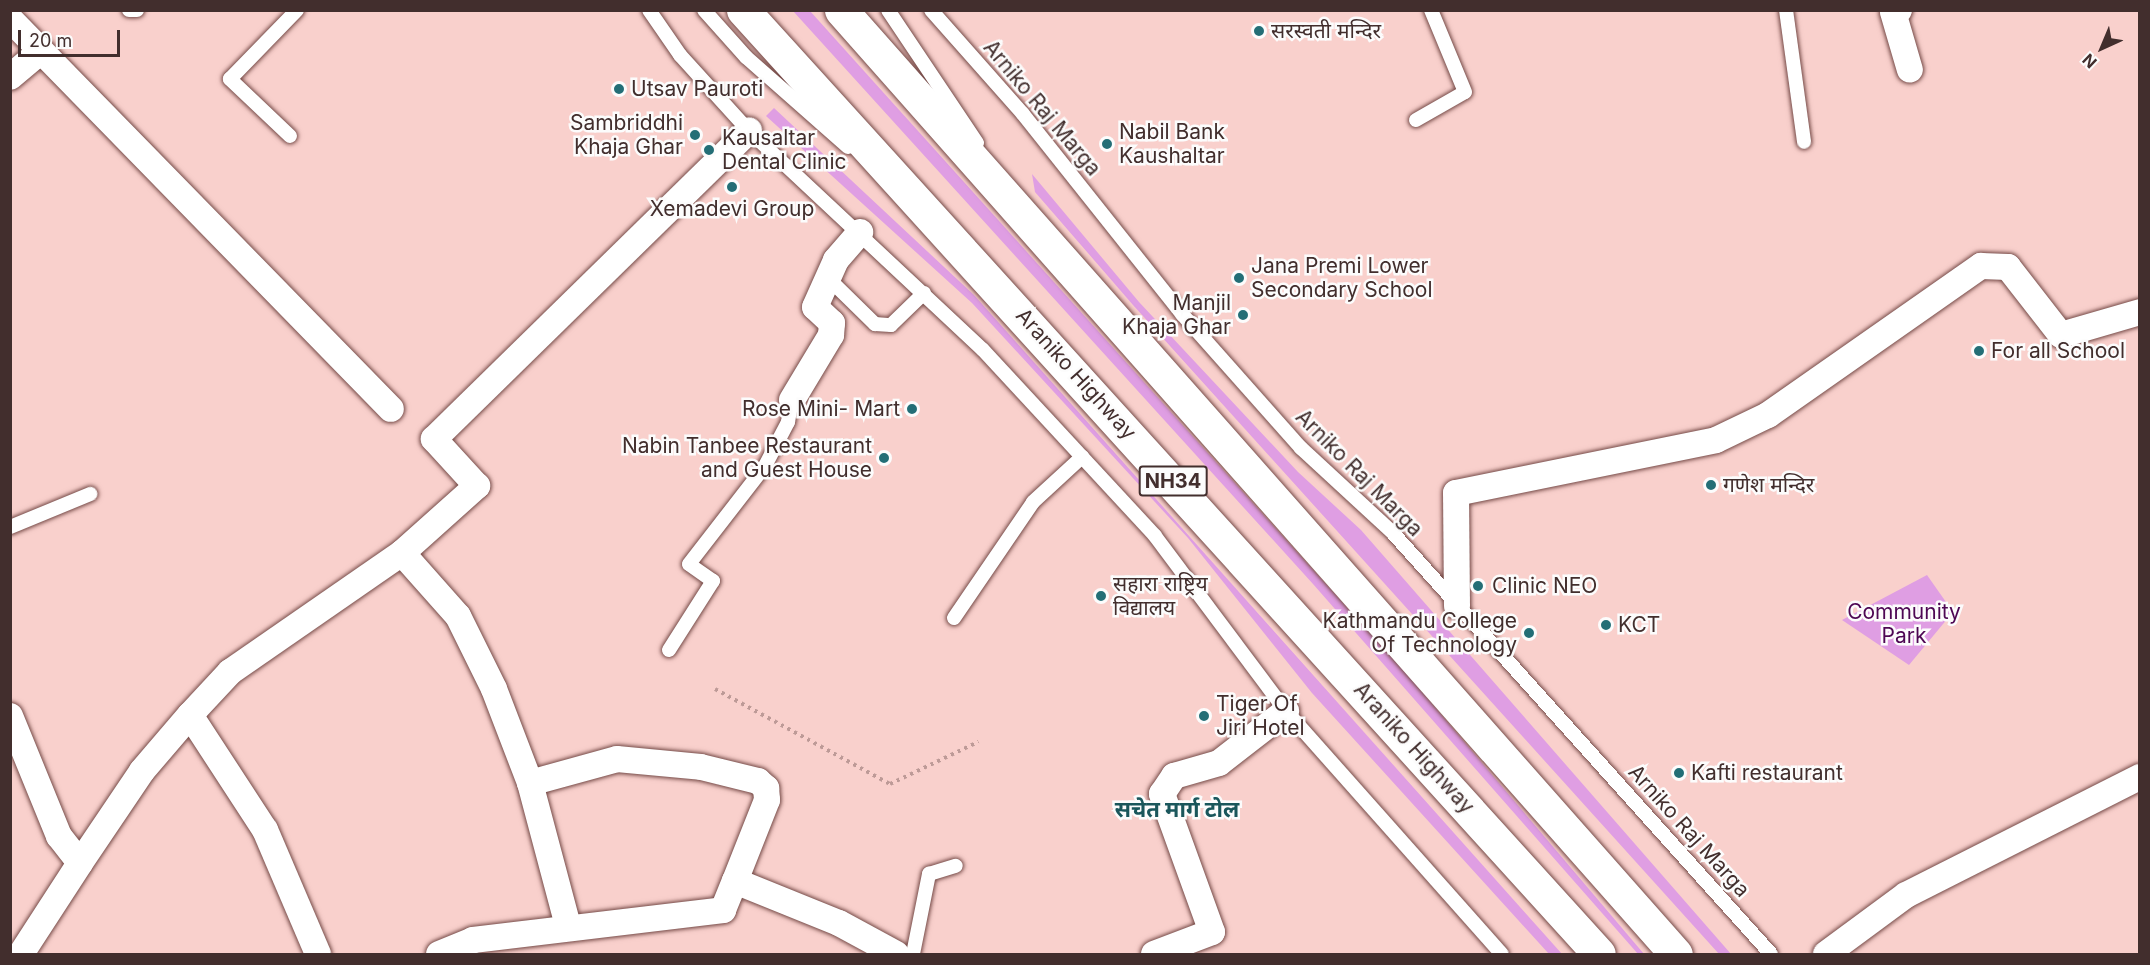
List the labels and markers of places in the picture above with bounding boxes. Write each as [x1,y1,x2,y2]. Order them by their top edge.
place label: सरस्वती मन्दिर [1271,18,1381,44]
marker: सरस्वती मन्दिर [1252,24,1266,38]
place label: Utsav Pauroti [631,76,763,102]
marker: Utsav Pauroti [612,82,626,96]
place label: Sambriddhi Khaja Ghar [570,110,683,160]
place label: Nabil Bank Kaushaltar [1119,119,1225,169]
place label: Kausaltar Dental Clinic [722,125,847,175]
marker: Sambriddhi Khaja Ghar [688,128,702,142]
marker: Nabil Bank Kaushaltar [1100,137,1114,151]
marker: Kausaltar Dental Clinic [700,141,718,159]
marker: Xemadevi Group [725,180,739,194]
place label: Xemadevi Group [650,196,814,222]
place label: Jana Premi Lower Secondary School [1251,253,1432,303]
marker: Jana Premi Lower Secondary School [1232,271,1246,285]
place label: Manjil Khaja Ghar [1122,290,1231,340]
marker: Manjil Khaja Ghar [1236,308,1250,322]
place label: For all School [1991,338,2125,364]
marker: For all School [1972,344,1986,358]
place label: Rose Mini- Mart [742,396,900,422]
marker: Rose Mini- Mart [905,402,919,416]
place label: Nabin Tanbee Restaurant and Guest House [622,433,872,483]
marker: Nabin Tanbee Restaurant and Guest House [877,451,891,465]
place label: गणेश मन्दिर [1723,472,1814,498]
marker: गणेश मन्दिर [1704,478,1718,492]
place label: सहारा राष्ट्रिय विद्यालय [1113,571,1208,621]
place label: Clinic NEO [1492,573,1597,599]
marker: Clinic NEO [1469,577,1487,595]
marker: सहारा राष्ट्रिय विद्यालय [1094,589,1108,603]
place label: Kathmandu College Of Technology [1323,608,1517,658]
place label: KCT [1618,612,1660,638]
marker: KCT [1599,618,1613,632]
marker: Kathmandu College Of Technology [1522,626,1536,640]
place label: Tiger Of Jiri Hotel [1216,691,1304,741]
marker: Tiger Of Jiri Hotel [1197,709,1211,723]
place label: Kafti restaurant [1691,760,1843,786]
marker: Kafti restaurant [1672,766,1686,780]

